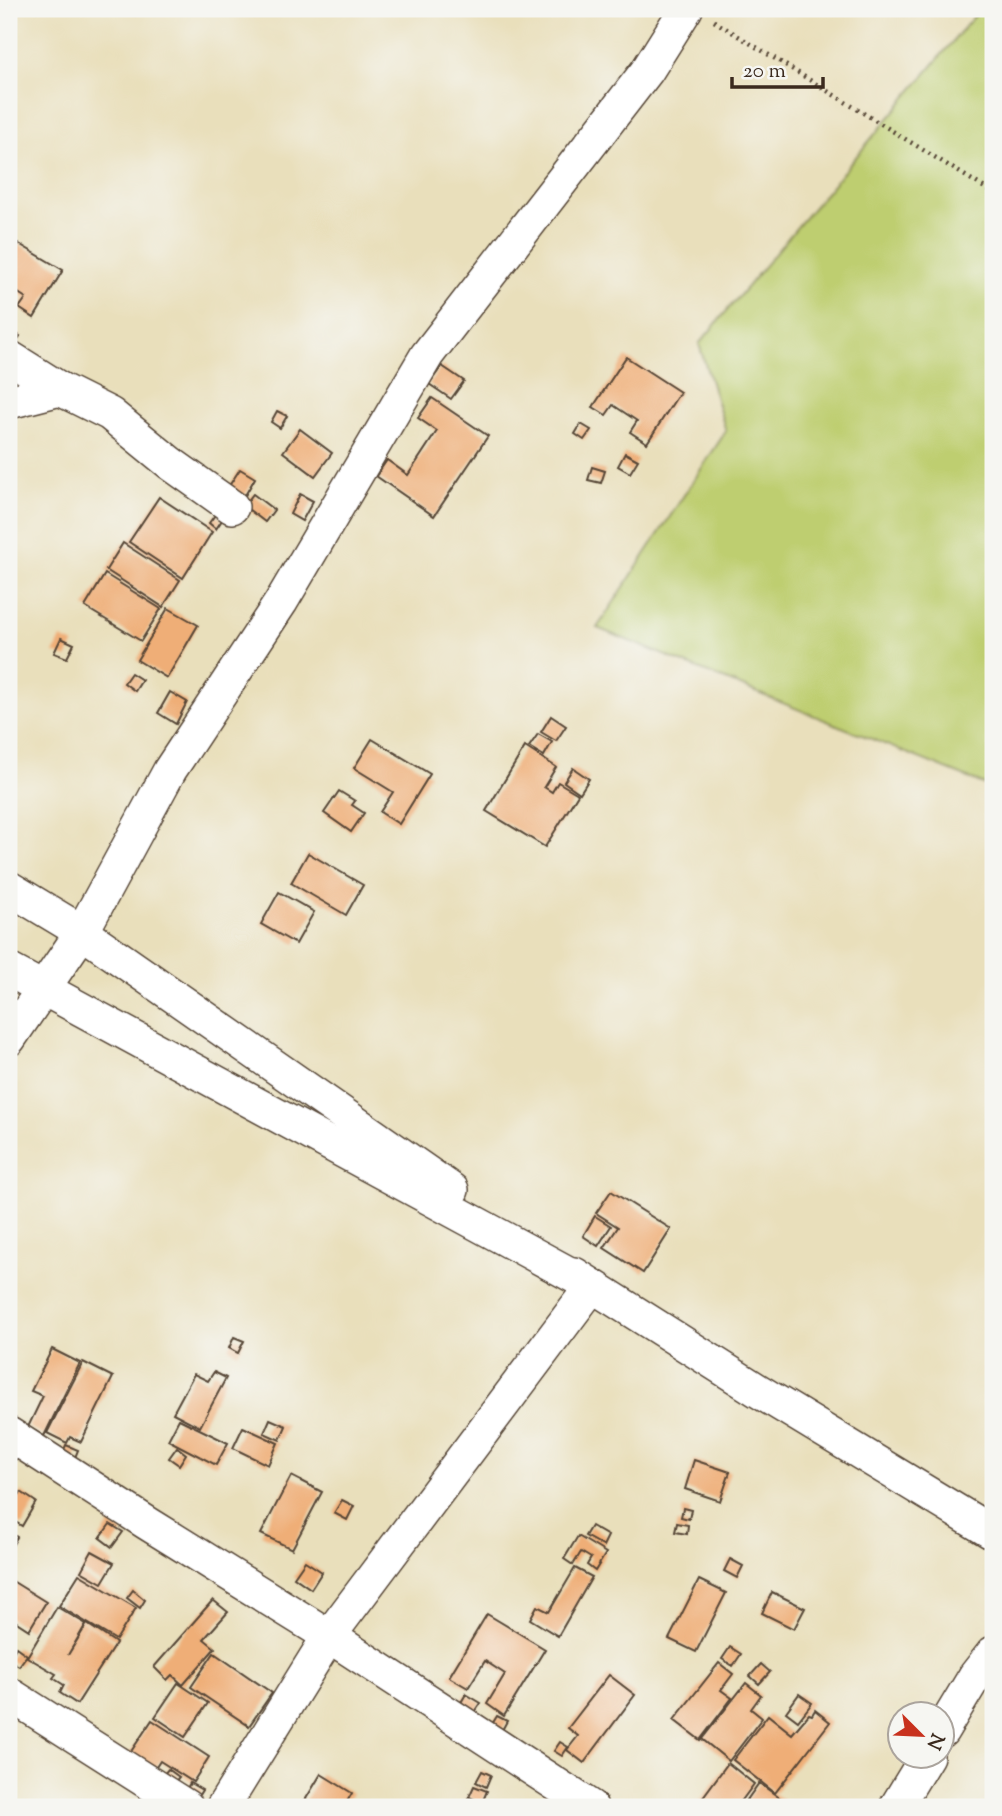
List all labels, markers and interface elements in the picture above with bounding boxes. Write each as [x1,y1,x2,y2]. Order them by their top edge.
scale bar [732,46,824,90]
text: 20 m [743,57,786,87]
north arrow [886,1700,956,1770]
text: N [919,1728,950,1753]

